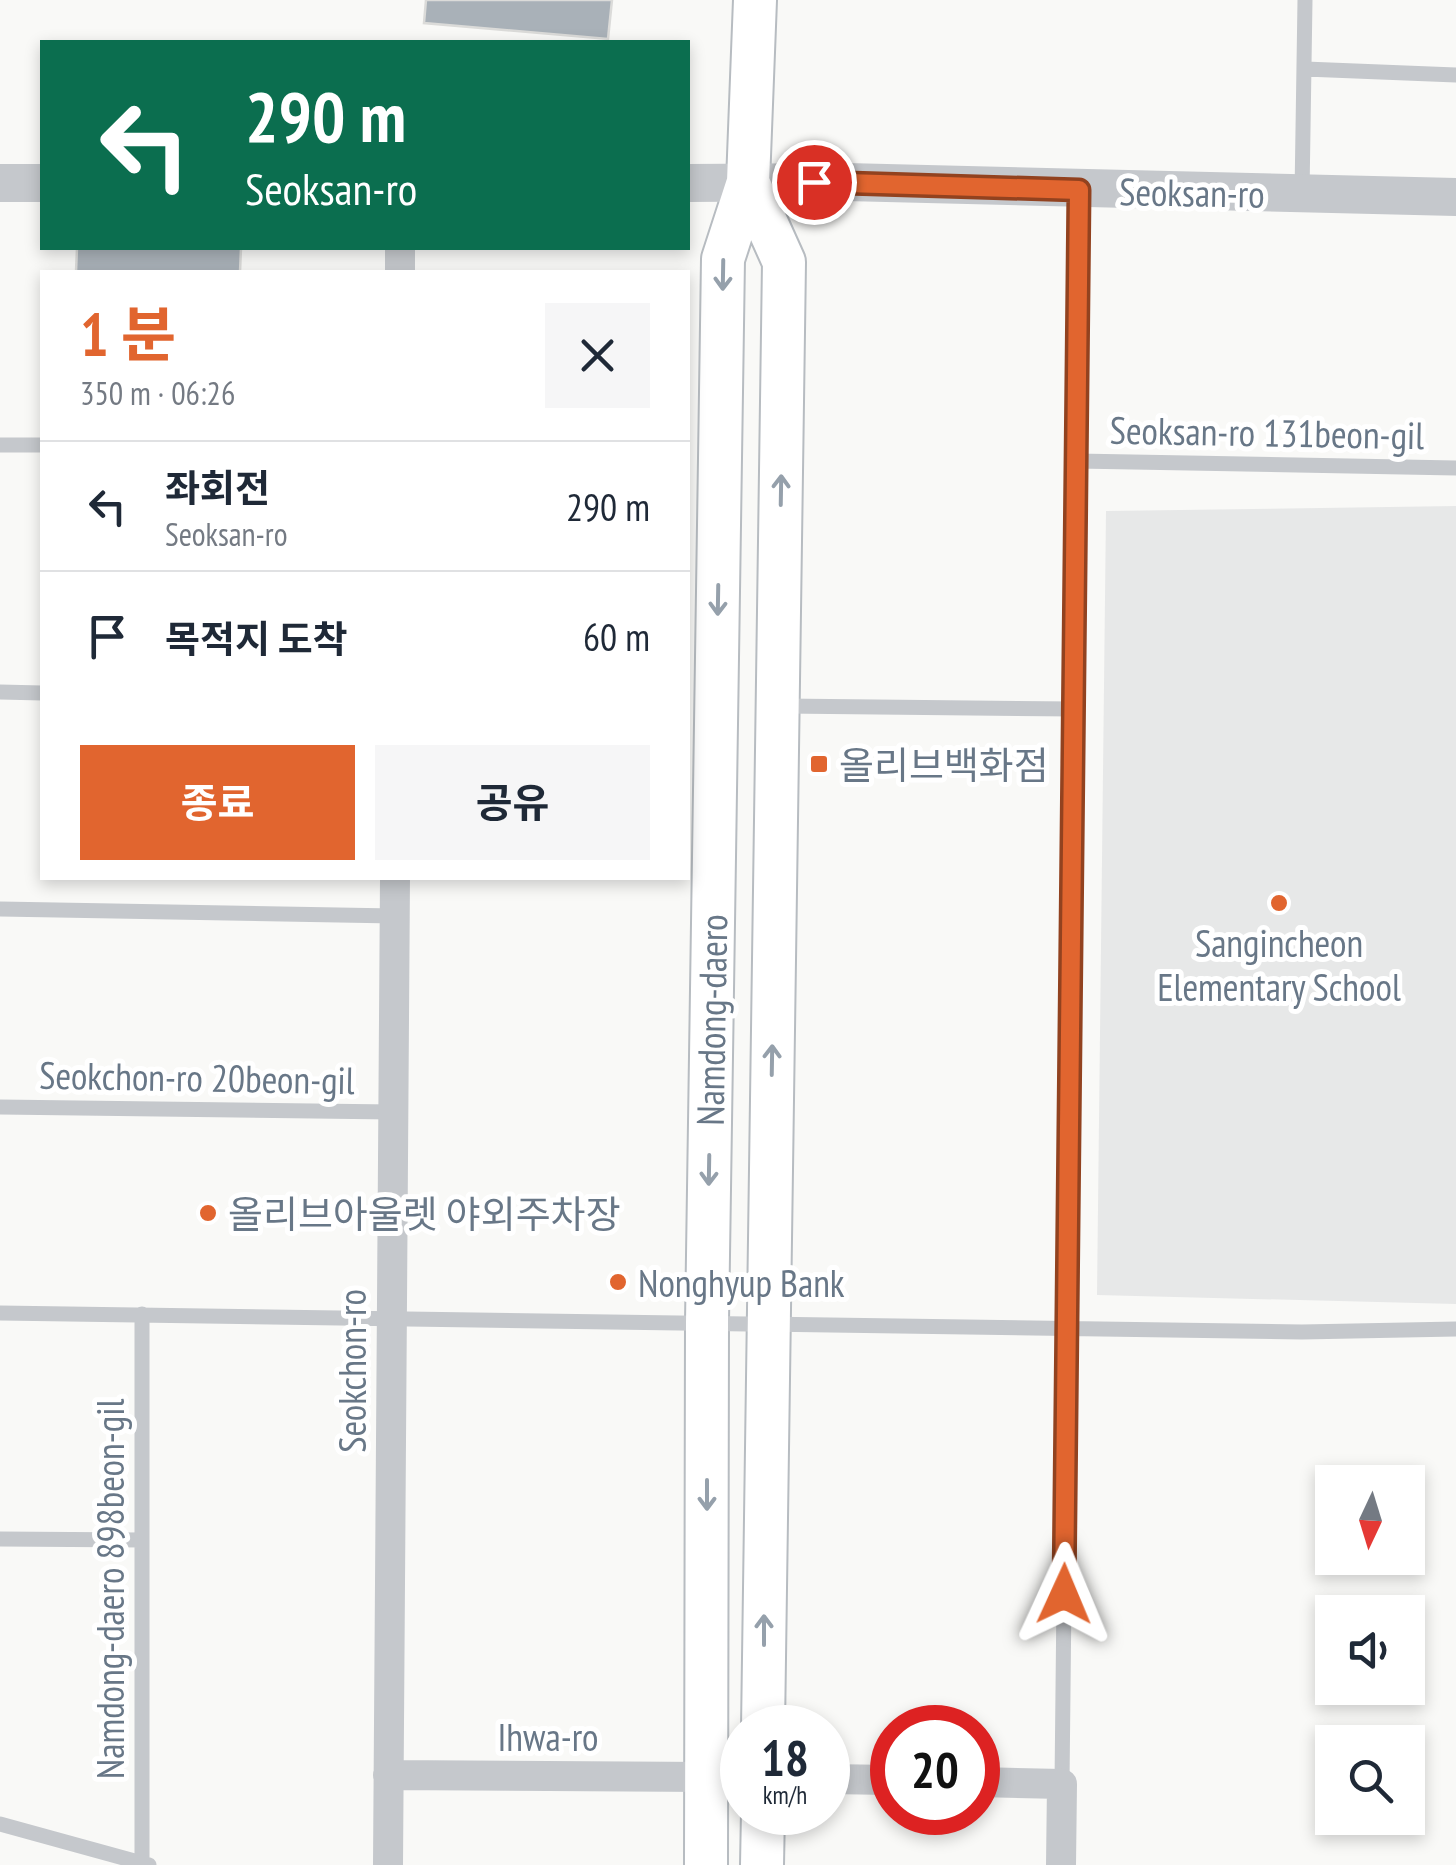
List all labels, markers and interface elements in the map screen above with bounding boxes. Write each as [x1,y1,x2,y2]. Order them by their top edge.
text: 290 m [245,71,406,161]
icon: left [80,80,210,210]
pin [772,140,857,225]
icon: arrive [787,155,842,210]
text: Seoksan-ro [245,159,417,217]
street label: Seoksan-ro [1119,166,1265,218]
one-way arrow [714,259,733,291]
text: 1 분 [80,295,176,373]
button: close [545,303,650,408]
text: 350 m · 06:26 [80,372,235,414]
street label: Seoksan-ro 131beon-gil [1109,405,1425,459]
text: 좌회전 [165,463,270,512]
one-way arrow [772,475,790,508]
icon: left [80,479,135,534]
text: 290 m [566,482,650,531]
text: Seoksan-ro [165,513,287,555]
one-way arrow [708,584,728,616]
icon: arrive [80,609,135,664]
text: 60 m [583,612,650,661]
text: 목적지 도착 [165,614,348,663]
place label: 올리브백화점 [839,740,1049,789]
button: 종료 [80,745,355,860]
button: 공유 [375,745,650,860]
marker: 올리브백화점 [808,753,830,775]
marker: Sangincheon Elementary School [1268,892,1290,914]
street label: Namdong-daero [685,914,737,1126]
place label: Sangincheon Elementary School [1157,918,1401,1011]
one-way arrow [762,1045,781,1077]
street label: Seokchon-ro 20beon-gil [39,1050,355,1104]
one-way arrow [700,1154,718,1186]
place label: 올리브아울렛 야외주차장 [228,1189,621,1238]
marker: 올리브아울렛 야외주차장 [197,1202,219,1224]
place label: Nonghyup Bank [638,1258,845,1307]
marker: Nonghyup Bank [607,1271,629,1293]
street label: Seokchon-ro [327,1289,376,1453]
street label: Namdong-daero 898beon-gil [85,1399,134,1779]
north arrow [1315,1465,1425,1575]
map controls [1315,1465,1425,1835]
one-way arrow [698,1478,716,1511]
position arrow [1012,1542,1116,1646]
button: sound [1315,1595,1425,1705]
one-way arrow [754,1615,774,1648]
speed limit sign: 20 [870,1705,1000,1835]
street label: Ihwa-ro [497,1712,599,1761]
text: 18 [761,1725,809,1790]
button: search [1315,1725,1425,1835]
text: km/h [763,1779,807,1811]

